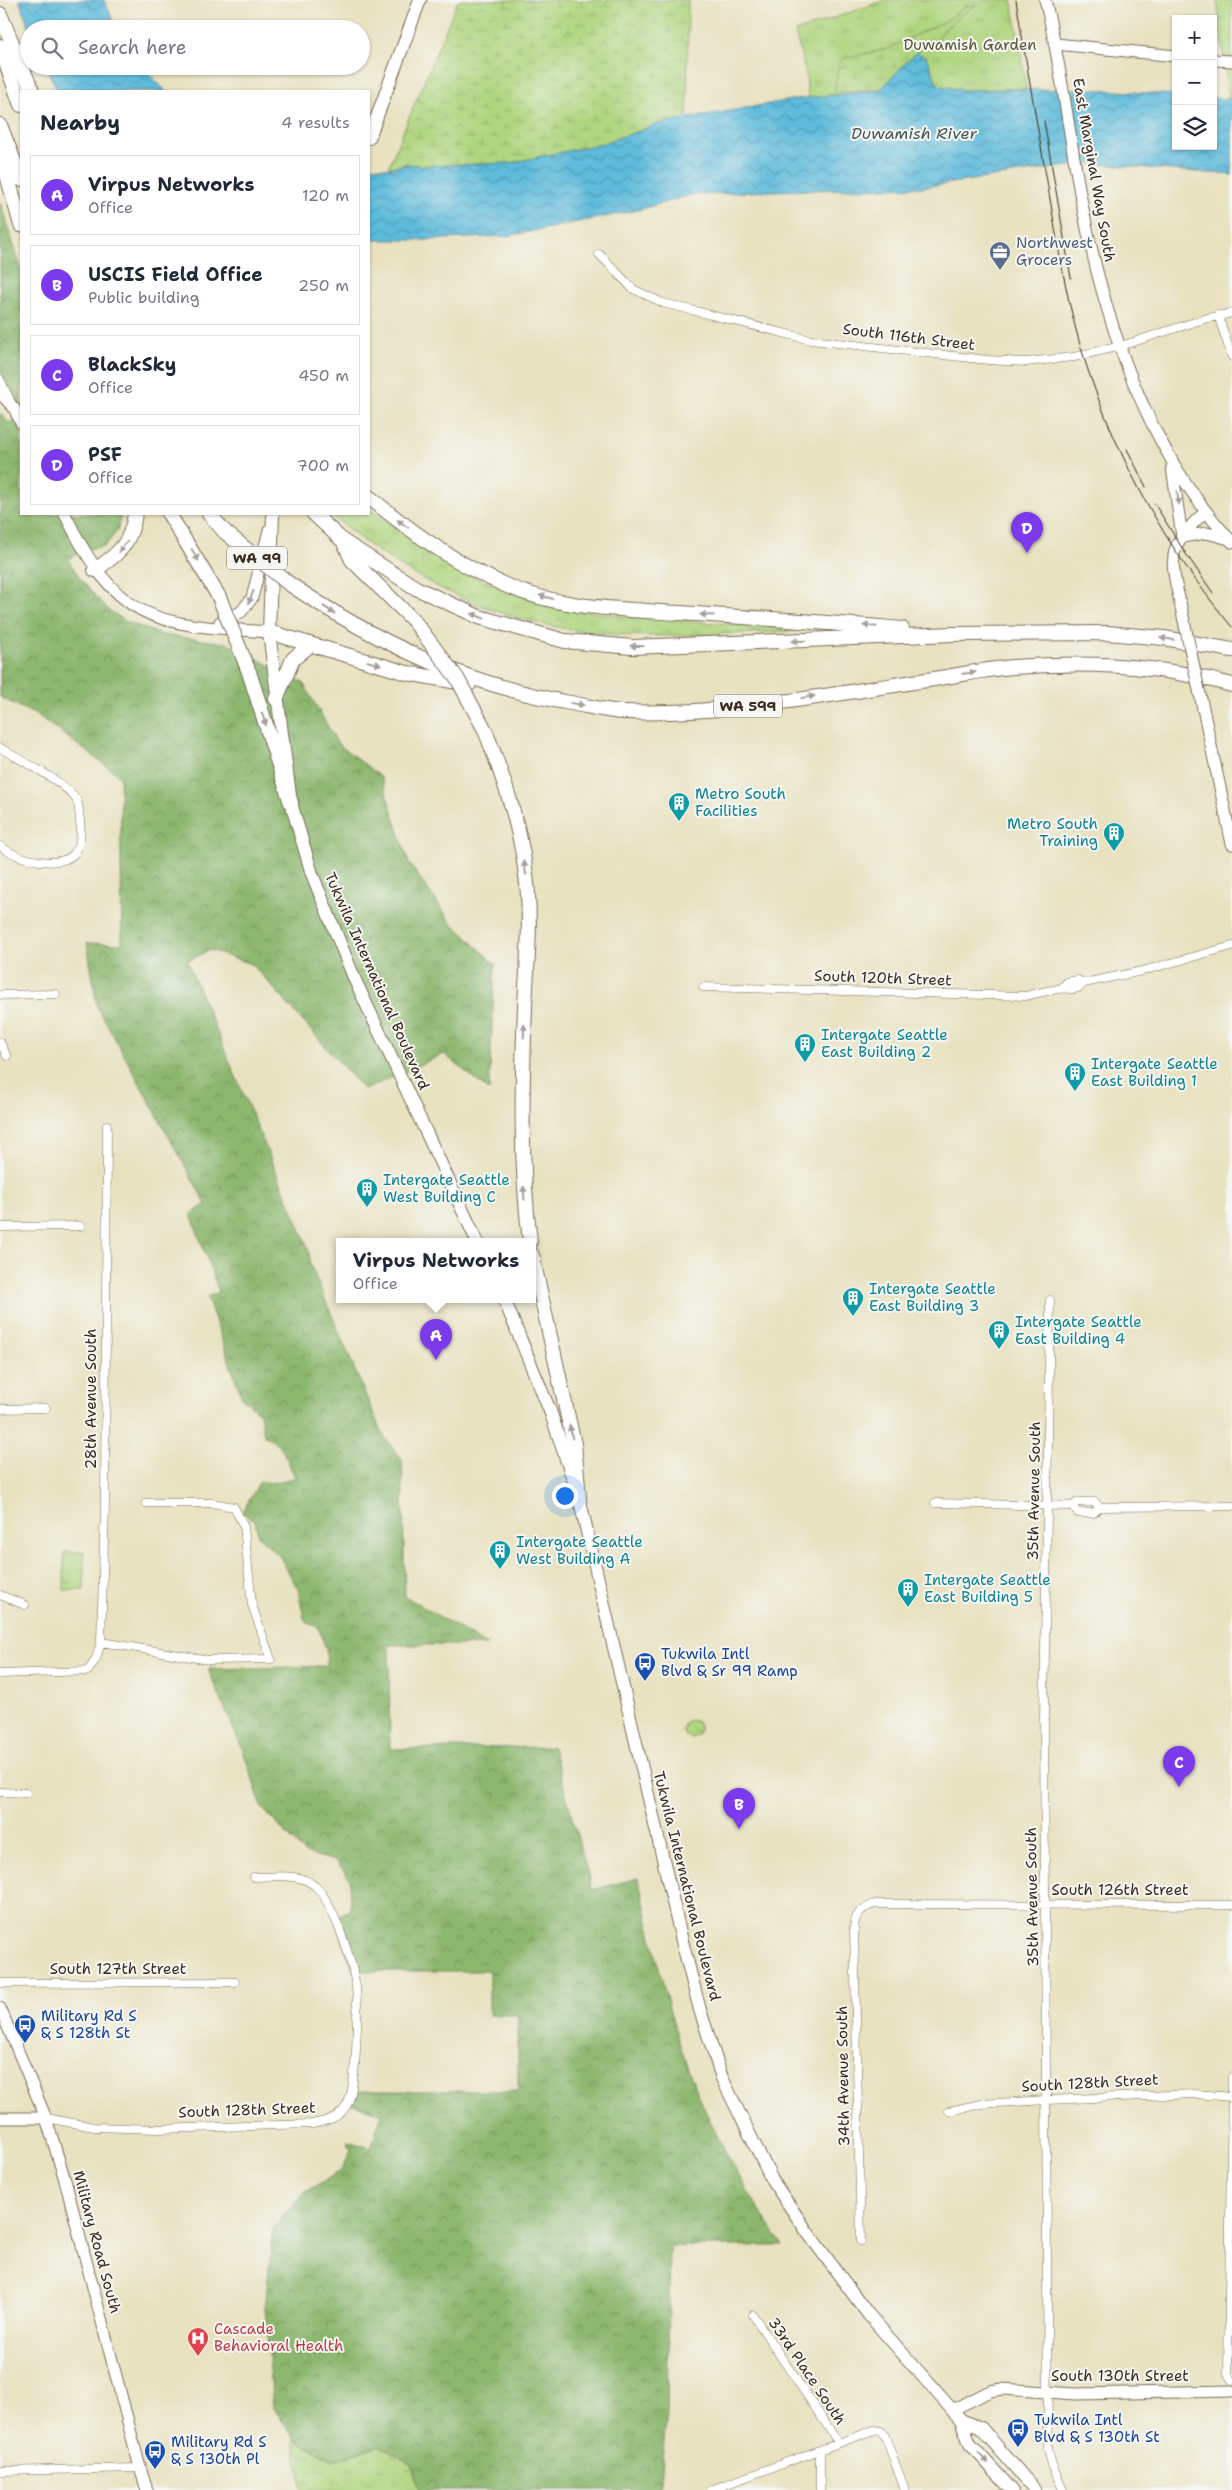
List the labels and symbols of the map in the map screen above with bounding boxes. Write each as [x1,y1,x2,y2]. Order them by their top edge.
park label: Duwamish Garden [903,35,1037,55]
street label: East Marginal Way South [1068,76,1120,264]
water label: Duwamish River [851,123,977,144]
place label: Northwest Grocers [1016,233,1093,270]
office icon: Northwest Grocers [988,240,1012,271]
street label: South 116th Street [842,319,976,355]
one-way arrow [1174,491,1182,507]
pin: D [1011,512,1043,553]
one-way arrow [396,519,410,529]
one-way arrow [117,540,128,553]
road number: WA 99 [227,546,287,570]
one-way arrow [190,549,199,562]
one-way arrow [247,590,255,604]
one-way arrow [539,593,554,601]
one-way arrow [322,606,335,615]
one-way arrow [699,611,715,619]
one-way arrow [470,612,485,620]
one-way arrow [861,622,877,630]
one-way arrow [1158,634,1174,642]
one-way arrow [791,637,807,645]
one-way arrow [629,642,645,650]
one-way arrow [367,660,382,668]
one-way arrow [961,669,977,677]
one-way arrow [801,693,817,701]
road number: WA 599 [714,694,782,718]
one-way arrow [570,701,586,709]
one-way arrow [260,712,268,727]
place label: Metro South Facilities [695,784,786,821]
building icon: Metro South Facilities [667,791,691,822]
place label: Metro South Training [1007,814,1098,851]
building icon: Metro South Training [1102,821,1126,852]
one-way arrow [521,860,529,876]
street label: Tukwila International Boulevard [320,869,434,1093]
street label: South 120th Street [814,966,952,990]
one-way arrow [520,1022,528,1038]
place label: Intergate Seattle East Building 2 [821,1025,948,1062]
building icon: Intergate Seattle East Building 2 [793,1032,817,1063]
place label: Intergate Seattle East Building 1 [1091,1054,1218,1091]
building icon: Intergate Seattle East Building 1 [1063,1061,1087,1092]
place label: Intergate Seattle West Building C [383,1170,510,1207]
building icon: Intergate Seattle West Building C [355,1177,379,1208]
one-way arrow [520,1185,528,1201]
place label: Intergate Seattle East Building 3 [869,1279,996,1316]
building icon: Intergate Seattle East Building 3 [841,1286,865,1317]
place label: Intergate Seattle East Building 4 [1015,1312,1142,1349]
pin: A [420,1319,452,1360]
building icon: Intergate Seattle East Building 4 [987,1319,1011,1350]
street label: 28th Avenue South [81,1329,101,1469]
street label: 35th Avenue South [1023,1421,1045,1561]
one-way arrow [567,1424,575,1439]
your location [552,1483,578,1509]
place label: Intergate Seattle West Building A [516,1532,643,1569]
building icon: Intergate Seattle West Building A [488,1539,512,1570]
place label: Intergate Seattle East Building 5 [924,1570,1051,1607]
building icon: Intergate Seattle East Building 5 [896,1577,920,1608]
place label: Tukwila Intl Blvd & Sr 99 Ramp [661,1644,798,1681]
bus stop icon: Tukwila Intl Blvd & Sr 99 Ramp [633,1651,657,1682]
pin: C [1163,1746,1195,1787]
street label: Tukwila International Boulevard [649,1769,725,2003]
pin: B [723,1788,755,1829]
street label: 35th Avenue South [1021,1827,1043,1967]
street label: South 126th Street [1051,1880,1189,1900]
street label: South 127th Street [50,1959,186,1979]
place label: Military Rd S & S 128th St [41,2006,137,2043]
street label: 34th Avenue South [832,2006,854,2146]
bus stop icon: Military Rd S & S 128th St [13,2013,37,2044]
street label: South 128th Street [1021,2069,1159,2097]
street label: South 128th Street [178,2098,316,2122]
street label: Military Road South [68,2168,126,2316]
street label: 33rd Place South [764,2313,850,2429]
place label: Cascade Behavioral Health [214,2319,343,2356]
hospital icon: Cascade Behavioral Health [186,2326,210,2357]
street label: South 130th Street [1051,2366,1189,2386]
place label: Tukwila Intl Blvd & S 130th St [1034,2410,1160,2447]
bus stop icon: Tukwila Intl Blvd & S 130th St [1006,2417,1030,2448]
place label: Military Rd S & S 130th Pl [171,2432,267,2469]
bus stop icon: Military Rd S & S 130th Pl [143,2439,167,2470]
one-way arrow [977,2451,989,2463]

